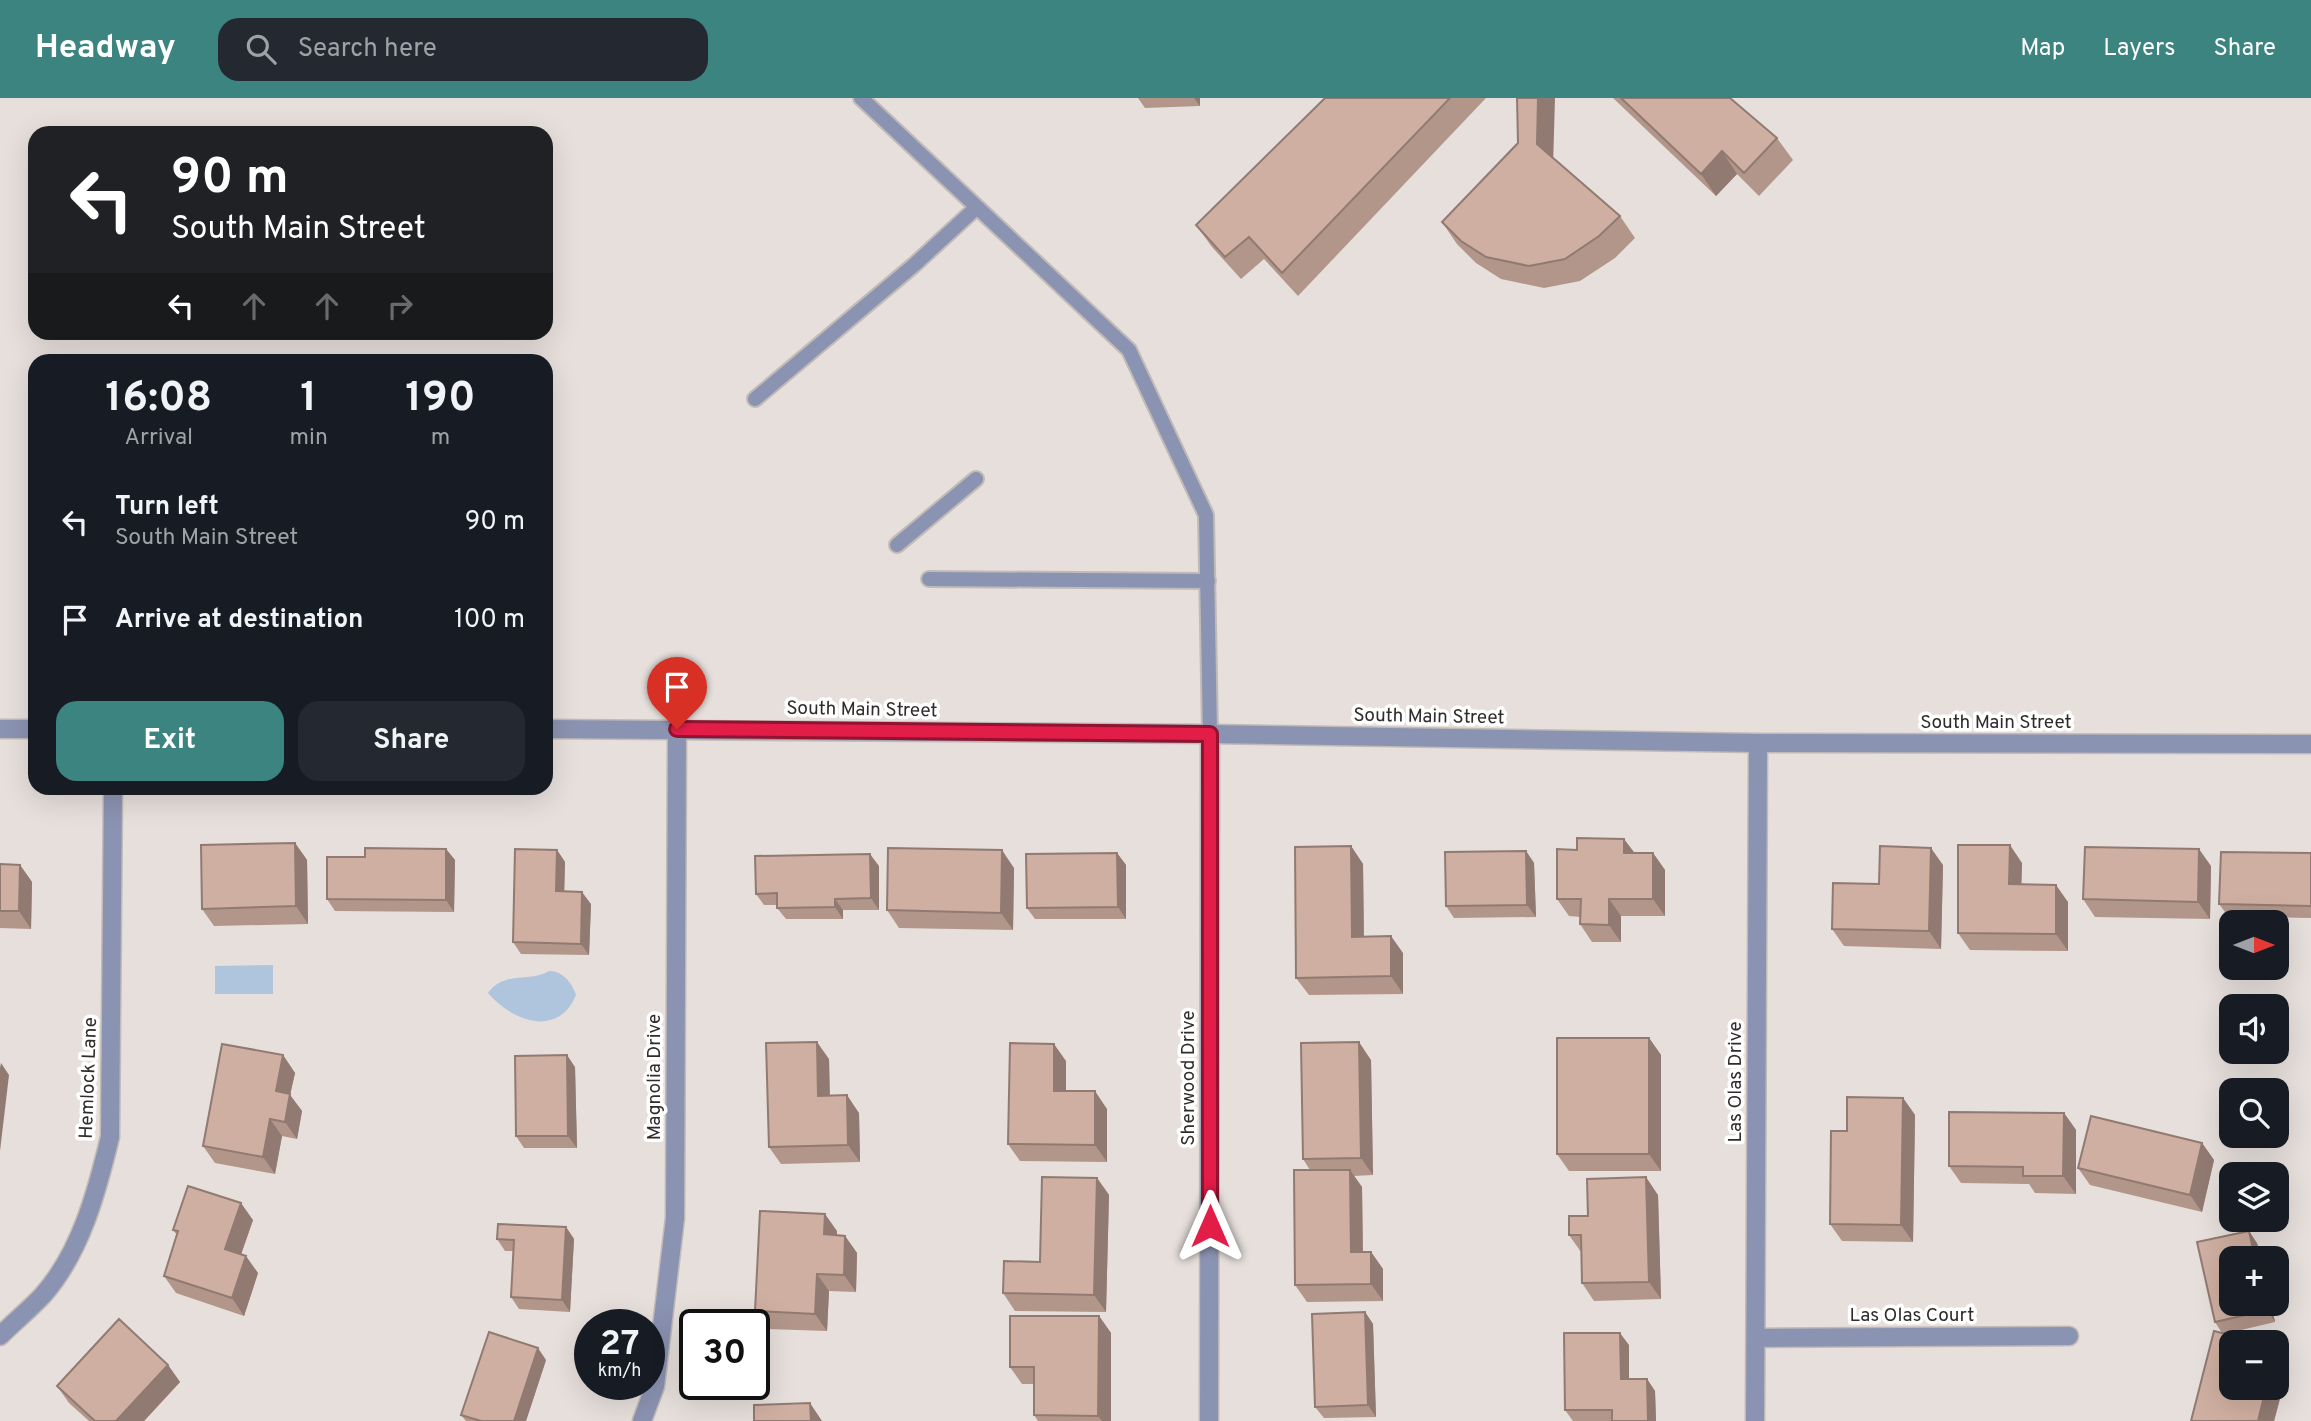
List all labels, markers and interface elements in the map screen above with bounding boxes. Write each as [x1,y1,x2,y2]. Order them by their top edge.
search box [218,18,708,81]
text: Headway [35,28,176,70]
icon: search [242,30,280,68]
text: Search here [298,33,437,66]
text: Map [2020,34,2065,64]
text: Layers [2103,34,2175,64]
text: Share [2213,34,2276,64]
text: 90 m [171,149,289,211]
icon: left [56,154,147,245]
text: South Main Street [171,210,426,250]
icon: left [162,287,200,325]
icon: ahead [235,287,273,325]
icon: ahead [308,287,346,325]
icon: right [381,287,419,325]
text: 16:08 [105,373,212,426]
text: 1 [300,373,317,426]
text: 190 [405,373,476,426]
text: Arrival [125,424,193,453]
text: min [290,424,328,453]
text: m [431,424,450,453]
text: Turn left [115,491,219,524]
icon: left [56,503,94,541]
text: 90 m [465,506,525,539]
text: South Main Street [115,524,298,553]
icon: arrive [56,601,94,639]
text: Arrive at destination [115,604,363,637]
text: 100 m [454,604,525,637]
pin [647,657,707,729]
icon: arrive [658,668,696,706]
street label: South Main Street [786,697,938,723]
button: Exit [56,701,284,781]
button: Share [298,701,525,781]
street label: South Main Street [1353,704,1505,730]
street label: South Main Street [1920,711,2072,735]
north arrow [2219,910,2289,980]
map controls [2219,910,2289,1400]
button: sound [2219,994,2289,1064]
street label: Sherwood Drive [1177,1010,1201,1146]
street label: Magnolia Drive [643,1014,667,1140]
street label: Hemlock Lane [75,1017,103,1139]
street label: Las Olas Drive [1724,1021,1748,1143]
button: search [2219,1078,2289,1148]
button: layers [2219,1162,2289,1232]
position arrow [1173,1189,1247,1263]
button: + [2219,1246,2289,1316]
street label: Las Olas Court [1850,1304,1974,1328]
speed limit sign: 30 [679,1309,770,1400]
text: 27 [600,1323,639,1367]
button: − [2219,1330,2289,1400]
text: km/h [598,1360,641,1383]

